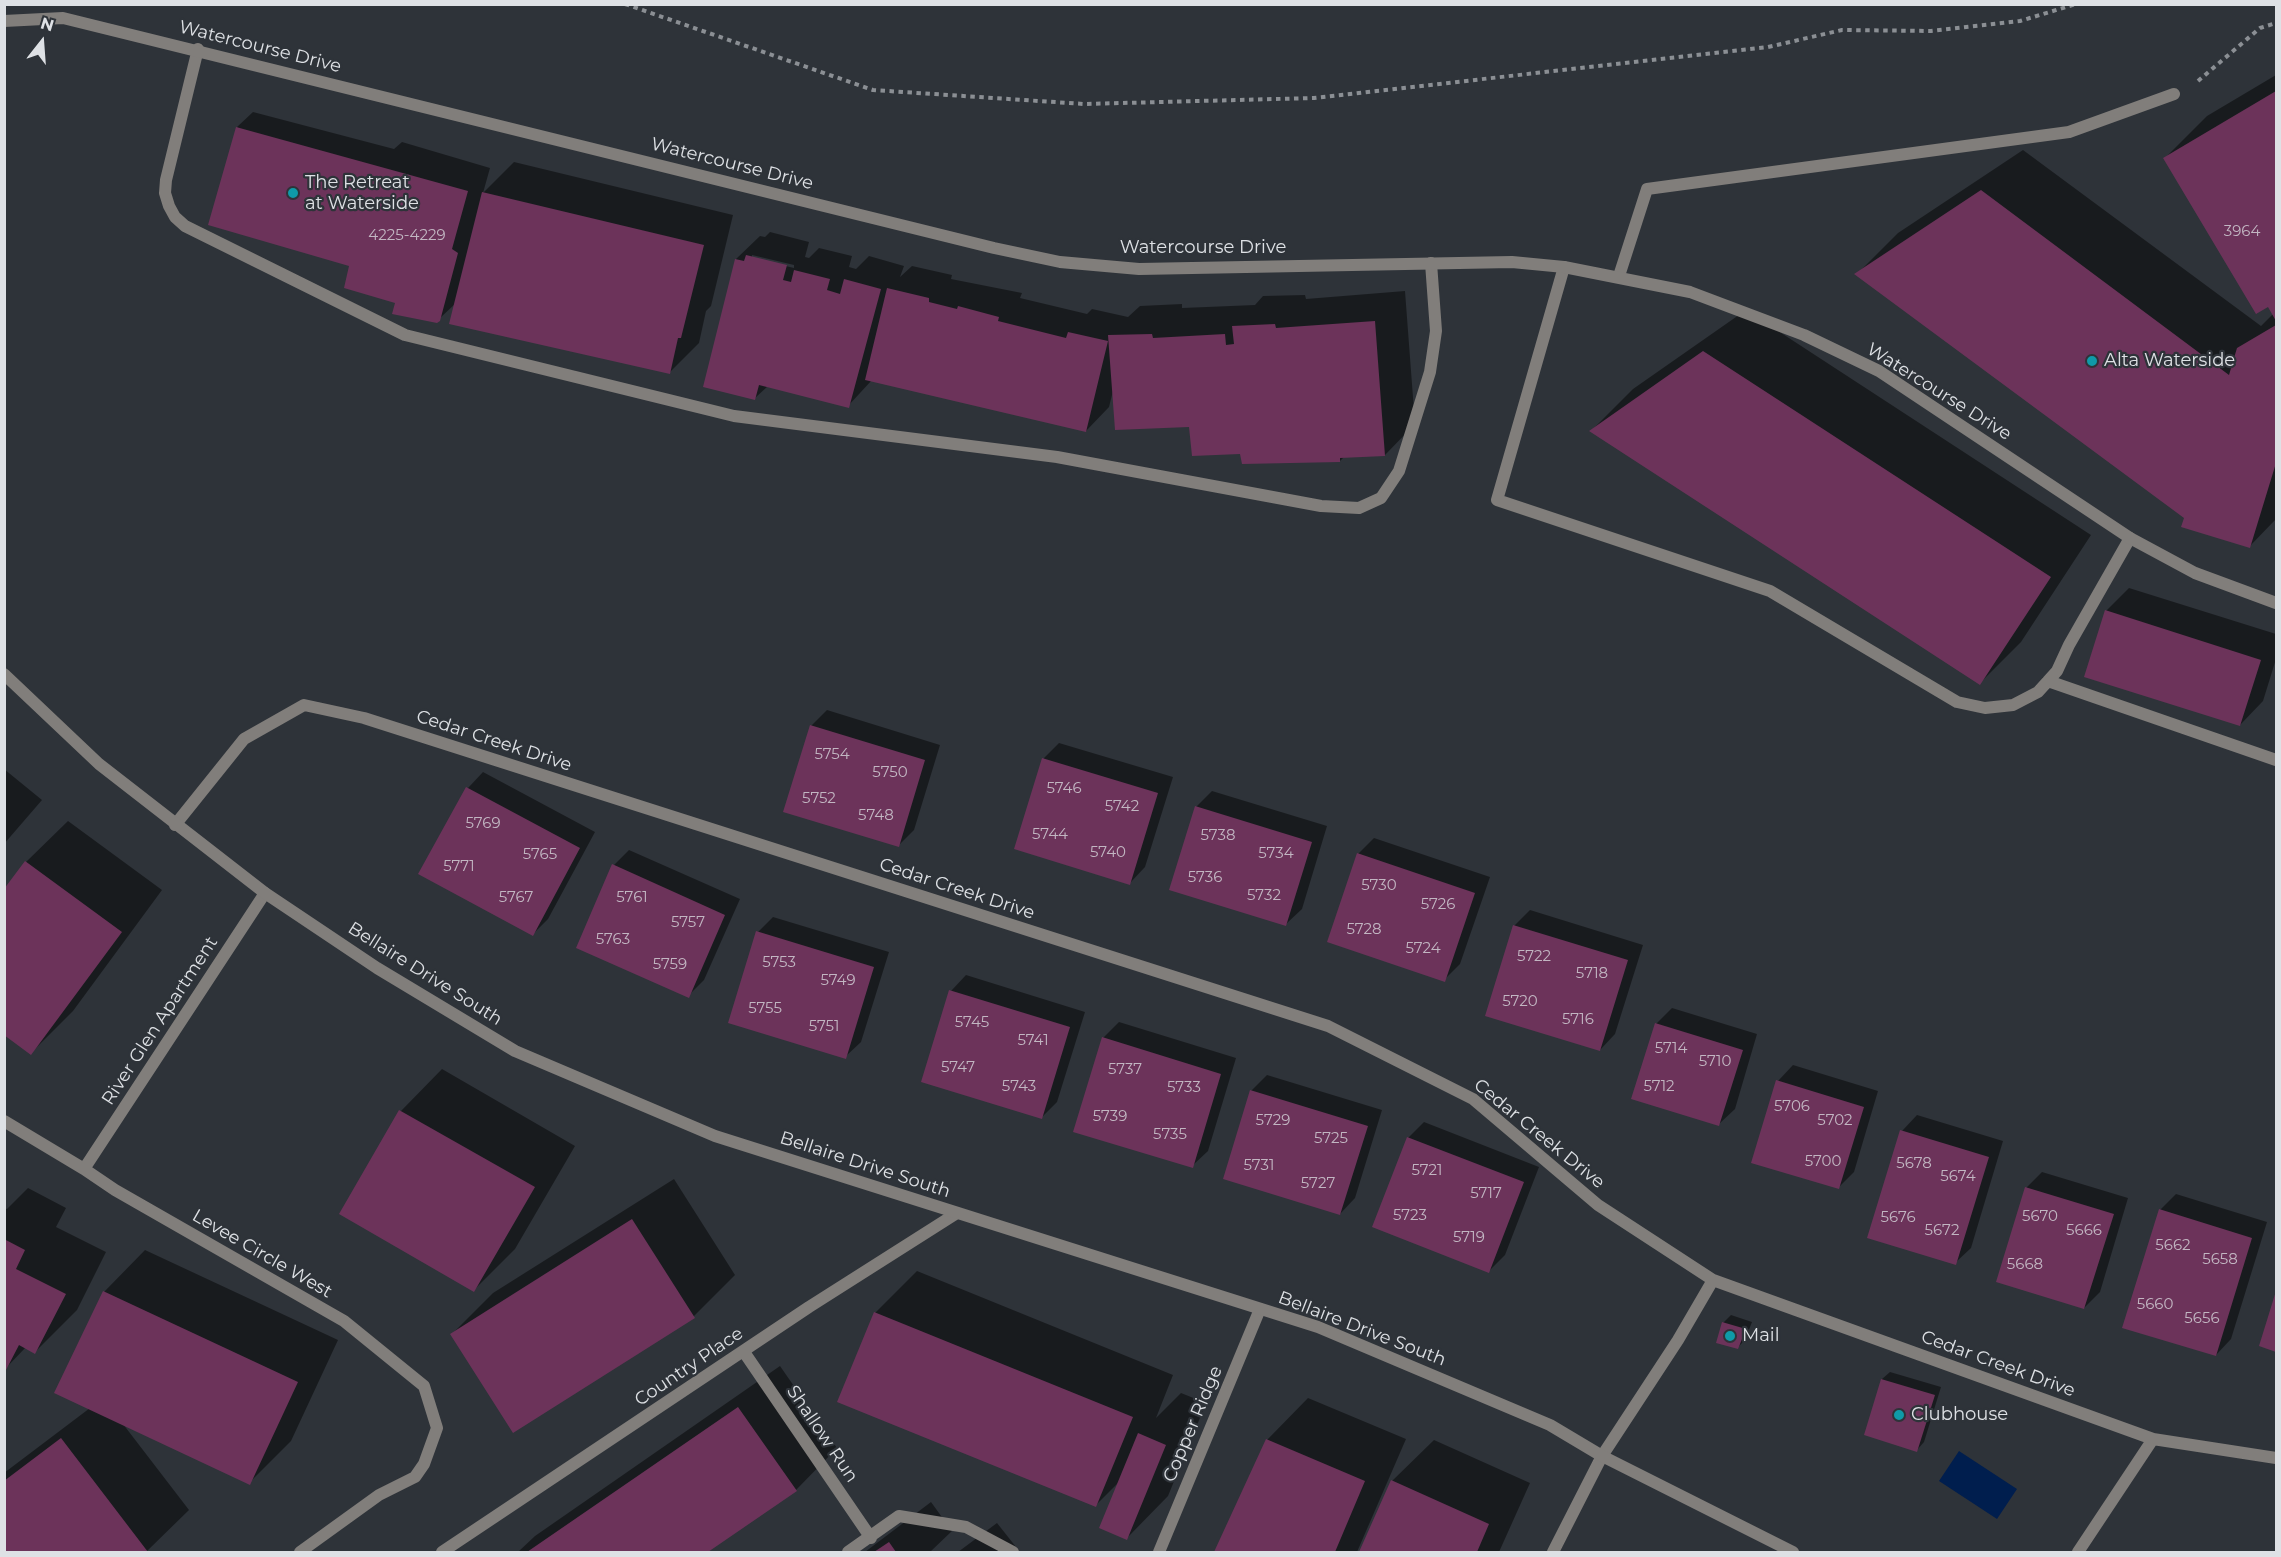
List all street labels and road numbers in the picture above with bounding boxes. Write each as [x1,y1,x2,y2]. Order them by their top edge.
street label: Watercourse Drive [177,16,343,78]
street label: Watercourse Drive [649,133,815,195]
street label: Watercourse Drive [1120,237,1286,259]
street label: Watercourse Drive [1863,339,2015,445]
street label: Cedar Creek Drive [414,706,574,776]
street label: Cedar Creek Drive [877,854,1037,924]
street label: Bellaire Drive South [344,918,506,1030]
street label: River Glen Apartment [97,933,223,1109]
street label: Cedar Creek Drive [1469,1075,1609,1193]
street label: Bellaire Drive South [777,1127,953,1203]
street label: Levee Circle West [188,1205,336,1303]
street label: Bellaire Drive South [1275,1287,1449,1371]
street label: Country Place [631,1323,747,1411]
street label: Cedar Creek Drive [1918,1326,2078,1402]
street label: Copper Ridge [1159,1363,1227,1485]
street label: Shallow Run [782,1381,862,1487]

